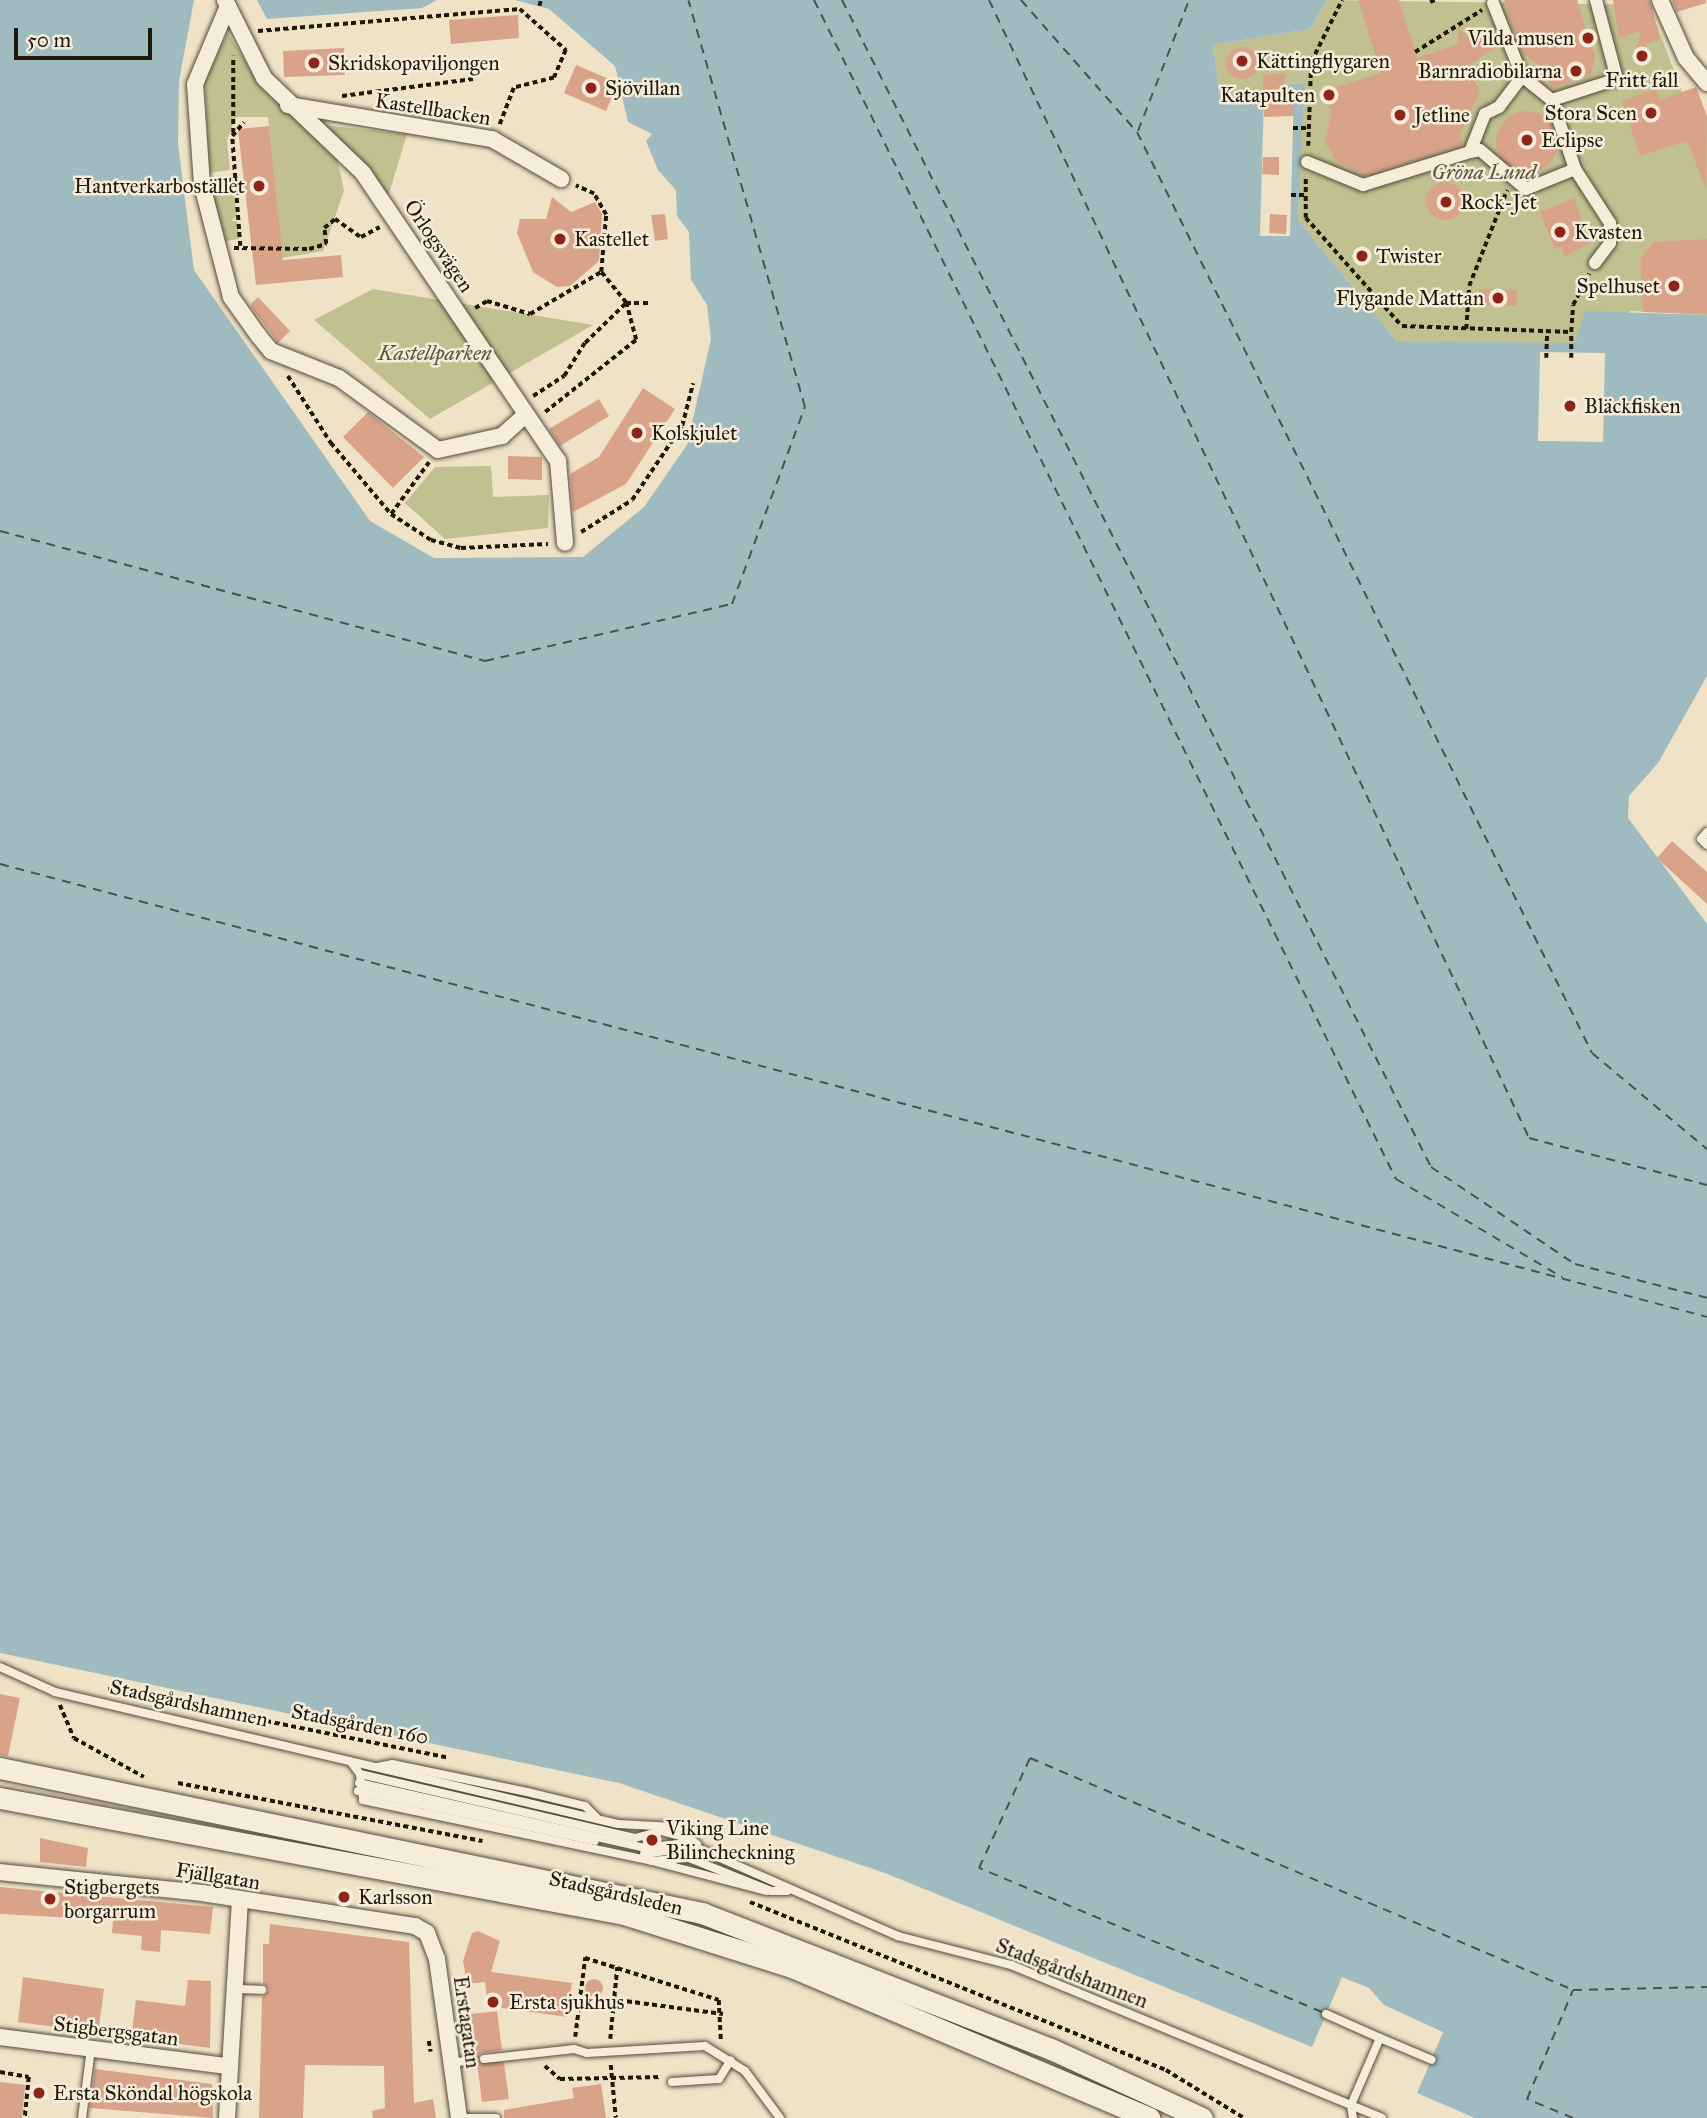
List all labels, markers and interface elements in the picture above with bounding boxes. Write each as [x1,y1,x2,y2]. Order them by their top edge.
scale bar [18,14,156,58]
place label: Vilda musen [1468,25,1574,51]
text: 50 m [27,27,71,53]
marker: Vilda musen [1580,30,1596,46]
place label: Kättingflygaren [1256,48,1390,74]
marker: Fritt fall [1634,48,1650,64]
place label: Skridskopaviljongen [328,50,500,76]
marker: Kättingflygaren [1234,53,1250,69]
marker: Skridskopaviljongen [306,55,322,71]
place label: Barnradiobilarna [1418,58,1562,84]
marker: Barnradiobilarna [1568,63,1584,79]
place label: Fritt fall [1605,67,1679,93]
place label: Sjövillan [605,75,680,101]
marker: Sjövillan [583,80,599,96]
place label: Katapulten [1220,82,1315,108]
street label: Kastellbacken [373,87,493,131]
marker: Katapulten [1321,87,1337,103]
place label: Stora Scen [1544,100,1637,126]
place label: Jetline [1414,102,1470,128]
marker: Stora Scen [1643,105,1659,121]
marker: Jetline [1392,107,1408,123]
place label: Eclipse [1541,127,1603,153]
marker: Eclipse [1519,132,1535,148]
park label: Gröna Lund [1432,159,1536,185]
place label: Hantverkarbostället [74,173,245,199]
marker: Hantverkarbostället [251,178,267,194]
place label: Rock-Jet [1460,189,1537,215]
marker: Rock-Jet [1438,194,1454,210]
street label: Örlogsvägen [399,195,479,297]
place label: Kvasten [1574,219,1642,245]
marker: Kvasten [1552,224,1568,240]
place label: Kastellet [574,226,649,252]
marker: Kastellet [552,231,568,247]
place label: Twister [1376,243,1441,269]
marker: Twister [1354,248,1370,264]
place label: Spelhuset [1576,273,1660,299]
marker: Spelhuset [1666,278,1682,294]
place label: Flygande Mattan [1336,285,1484,311]
marker: Flygande Mattan [1490,290,1506,306]
park label: Kastellparken [378,340,492,366]
place label: Bläckfisken [1584,393,1680,419]
marker: Bläckfisken [1562,398,1578,414]
place label: Kolskjulet [651,420,737,446]
marker: Kolskjulet [629,425,645,441]
street label: Stadsgårdshamnen [108,1674,270,1732]
street label: Stadsgården 160 [289,1698,431,1750]
place label: Viking Line Bilincheckning [666,1815,795,1865]
marker: Viking Line Bilincheckning [644,1832,660,1848]
street label: Fjällgatan [174,1857,262,1895]
street label: Stadsgårdsleden [547,1865,685,1921]
place label: Stigbergets borgarrum [64,1874,160,1924]
place label: Karlsson [358,1884,433,1910]
marker: Karlsson [336,1889,352,1905]
marker: Stigbergets borgarrum [42,1891,58,1907]
street label: Stadsgårdshamnen [992,1932,1152,2014]
street label: Erstagatan [448,1974,486,2070]
place label: Ersta sjukhus [509,1989,625,2015]
marker: Ersta sjukhus [483,1992,503,2012]
street label: Stigbergsgatan [52,2011,180,2051]
place label: Ersta Sköndal högskola [53,2080,252,2106]
marker: Ersta Sköndal högskola [31,2085,47,2101]

